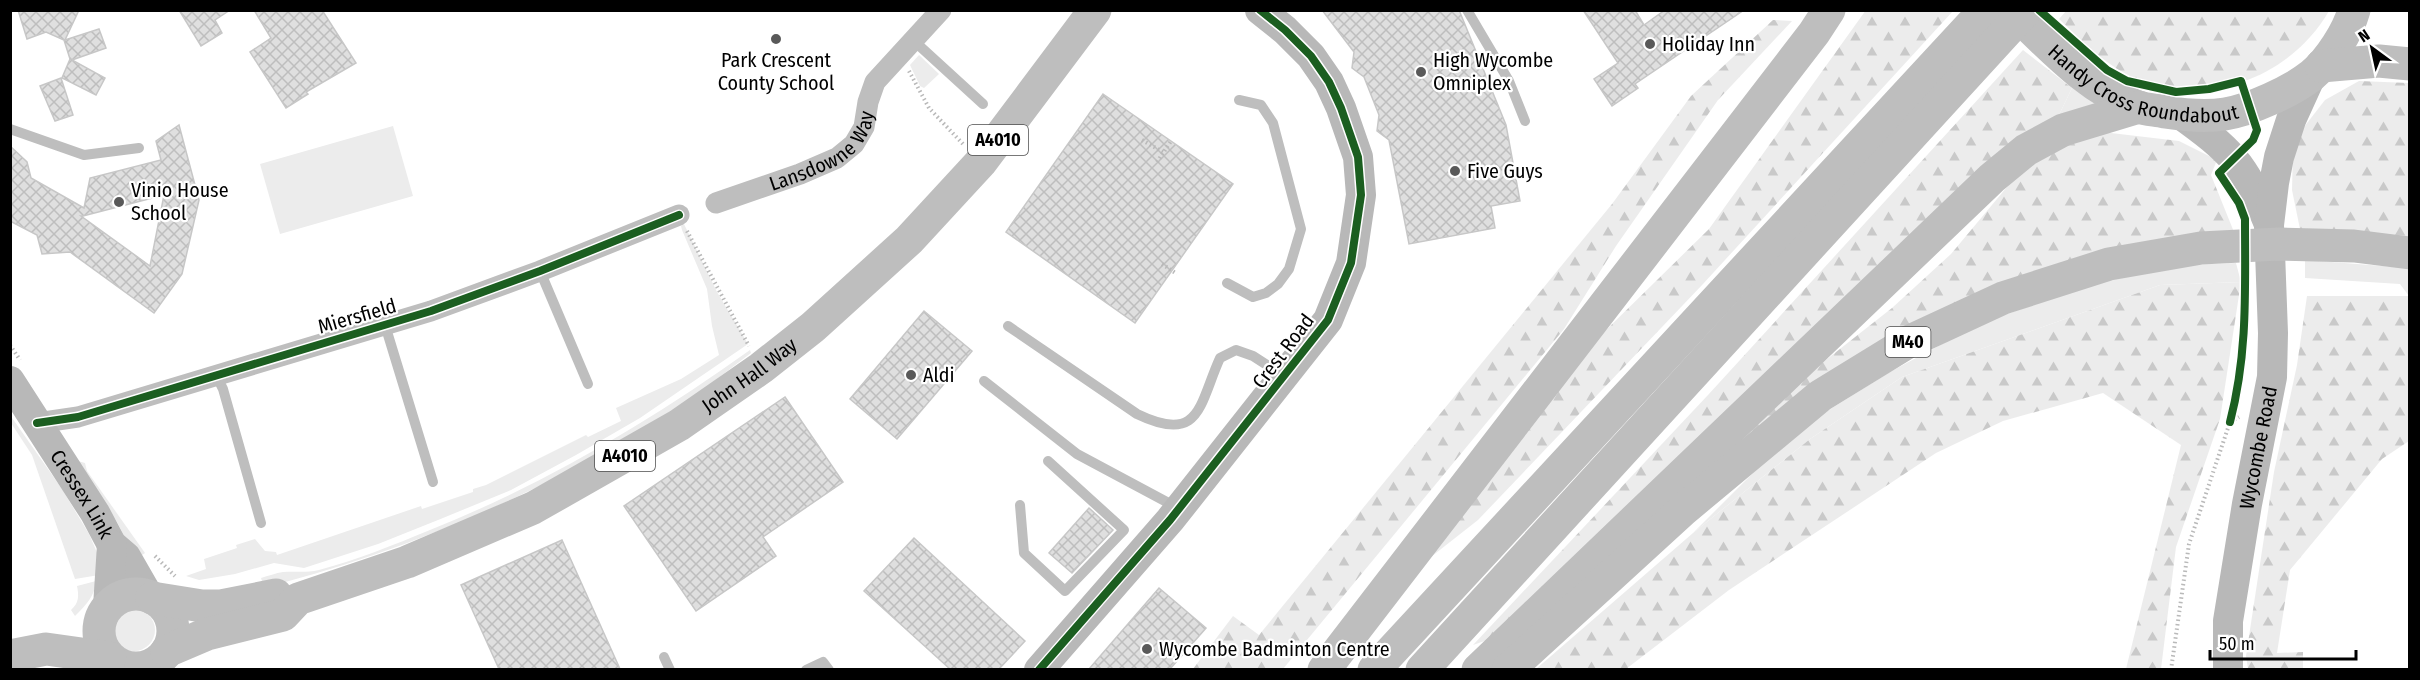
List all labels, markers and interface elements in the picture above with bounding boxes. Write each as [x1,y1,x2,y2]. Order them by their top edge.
north arrow [2342,18,2402,78]
text: N [2355,25,2373,46]
marker: Park Crescent County School [769,32,783,46]
place label: Holiday Inn [1662,32,1755,56]
marker: Holiday Inn [1643,37,1657,51]
street label: Handy Cross Roundabout [2043,39,2241,128]
place label: Park Crescent County School [718,48,834,95]
place label: High Wycombe Omniplex [1433,48,1553,95]
marker: High Wycombe Omniplex [1414,65,1428,79]
street label: Lansdowne Way [766,109,878,196]
road number: A4010 [968,125,1028,155]
place label: Five Guys [1467,159,1543,183]
marker: Five Guys [1448,164,1462,178]
place label: Vinio House School [131,178,229,225]
marker: Vinio House School [112,195,126,209]
street label: Miersfield [315,293,399,339]
street label: Crest Road [1247,309,1319,393]
road number: M40 [1886,327,1930,357]
street label: John Hall Way [697,332,802,418]
place label: Aldi [923,363,954,387]
marker: Aldi [904,368,918,382]
street label: Wycombe Road [2234,384,2282,511]
road number: A4010 [595,441,655,471]
street label: Cressex Link [45,445,119,543]
scale bar [2210,623,2356,661]
text: 50 m [2219,633,2255,655]
place label: Wycombe Badminton Centre [1159,637,1390,661]
marker: Wycombe Badminton Centre [1140,642,1154,656]

